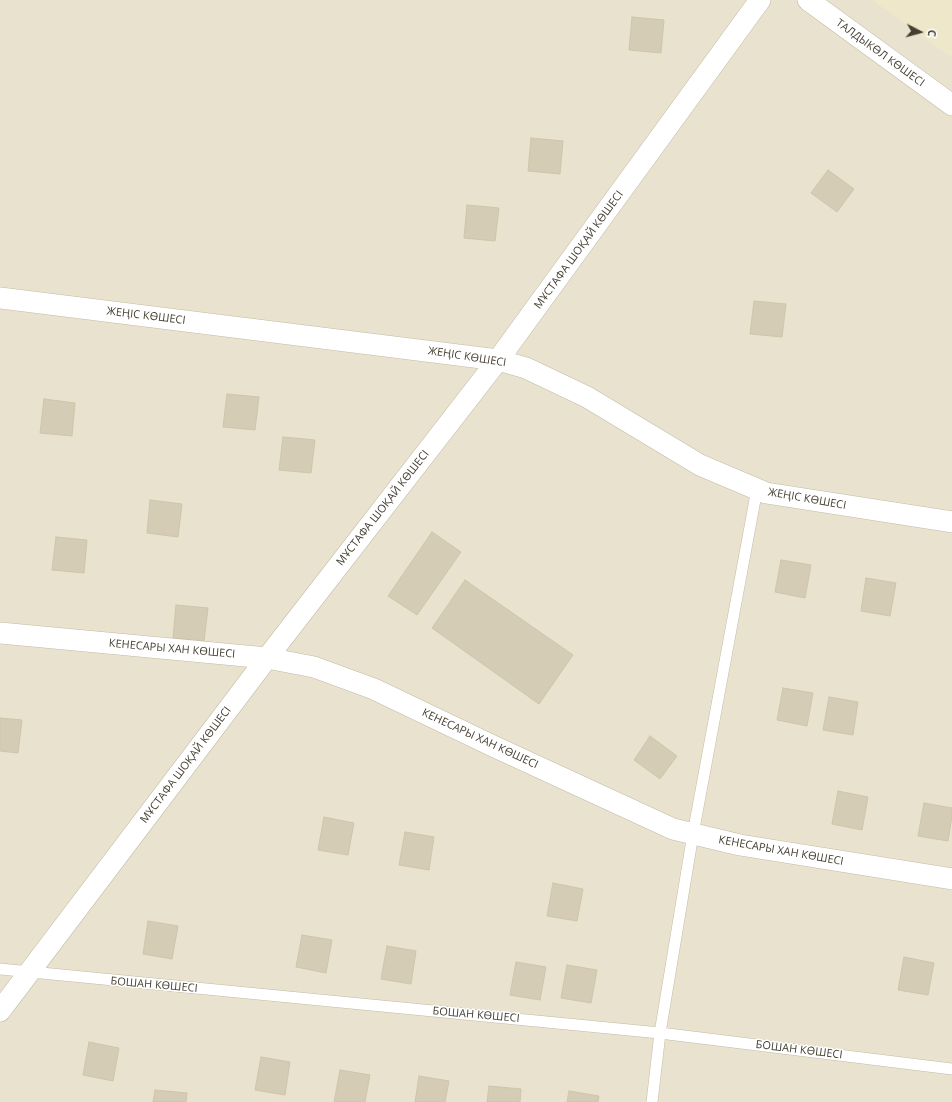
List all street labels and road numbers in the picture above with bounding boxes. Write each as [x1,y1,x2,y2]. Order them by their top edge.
street label: ТАЛДЫКӨЛ КӨШЕСІ [833,16,927,90]
street label: МҰСТАФА ШОҚАЙ КӨШЕСІ [532,188,626,312]
street label: ЖЕҢІС КӨШЕСІ [106,305,186,327]
street label: ЖЕҢІС КӨШЕСІ [427,344,507,370]
street label: МҰСТАФА ШОҚАЙ КӨШЕСІ [334,448,432,568]
street label: ЖЕҢІС КӨШЕСІ [767,486,847,512]
street label: КЕНЕСАРЫ ХАН КӨШЕСІ [108,637,236,661]
street label: МҰСТАФА ШОҚАЙ КӨШЕСІ [138,704,234,826]
street label: КЕНЕСАРЫ ХАН КӨШЕСІ [420,706,540,772]
street label: КЕНЕСАРЫ ХАН КӨШЕСІ [717,833,845,869]
street label: БОШАН КӨШЕСІ [110,975,198,995]
street label: БОШАН КӨШЕСІ [432,1005,520,1025]
street label: БОШАН КӨШЕСІ [755,1038,843,1062]

